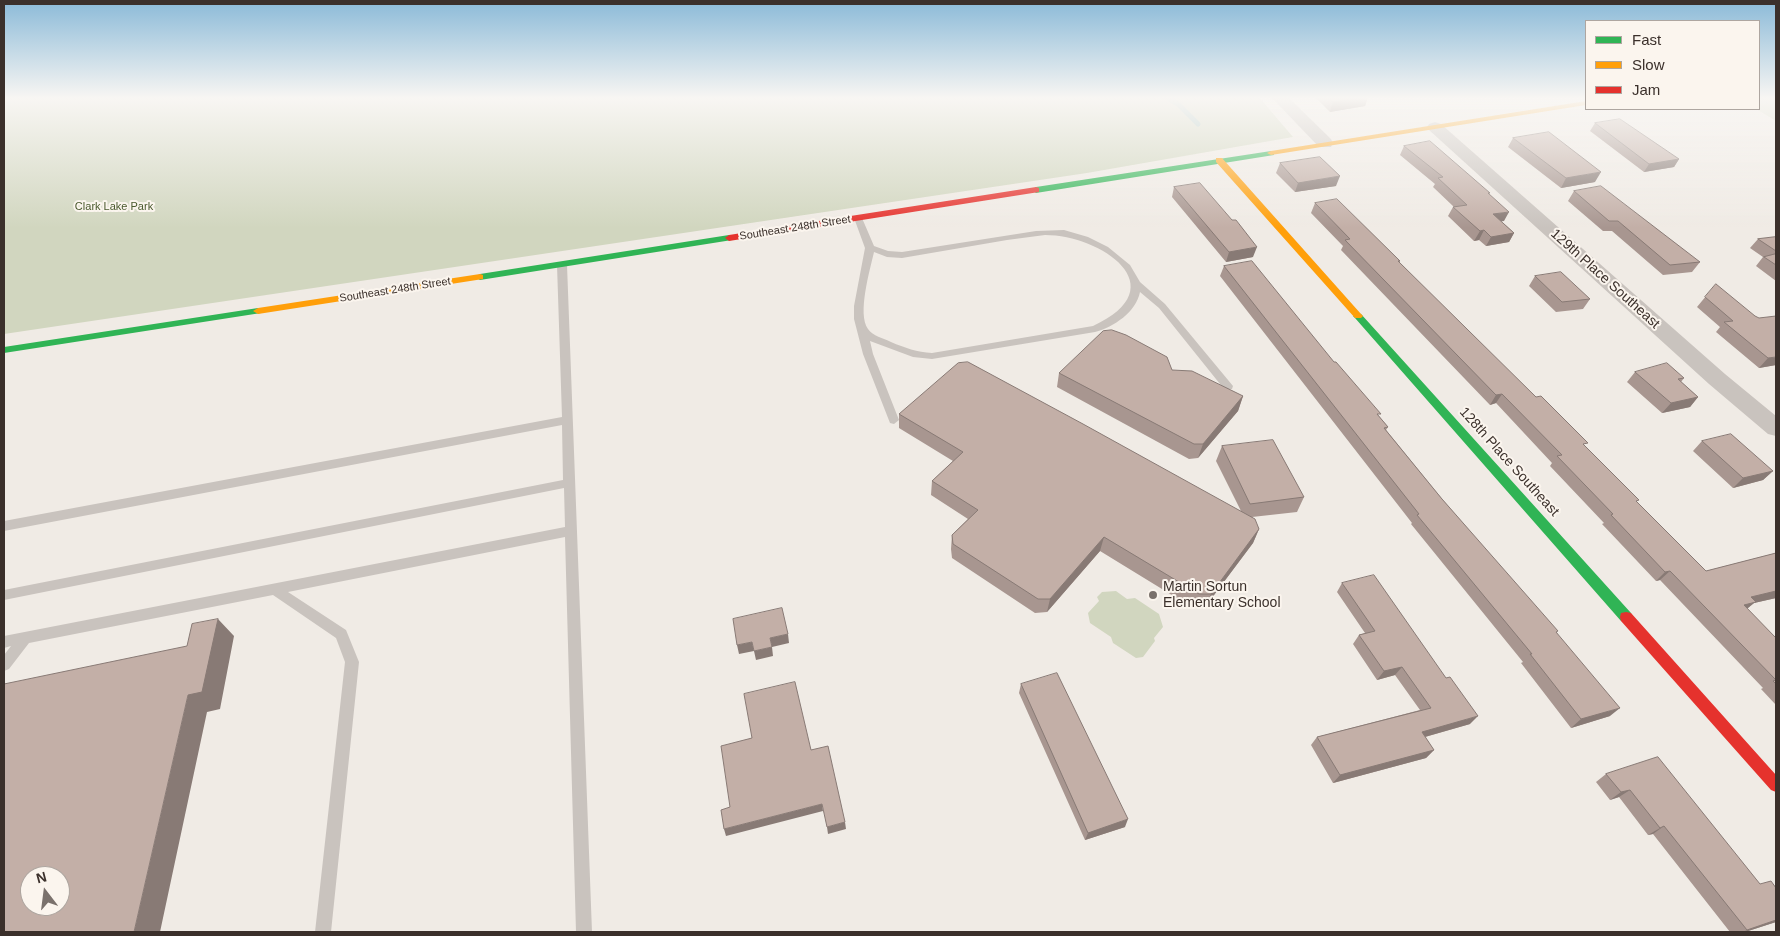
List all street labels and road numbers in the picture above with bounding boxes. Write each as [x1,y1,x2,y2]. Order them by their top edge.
street label: Southeast 248th Street [738,213,852,243]
street label: 129th Place Southeast [1547,226,1663,332]
street label: Southeast 248th Street [338,275,452,305]
street label: 128th Place Southeast [1456,404,1562,520]

